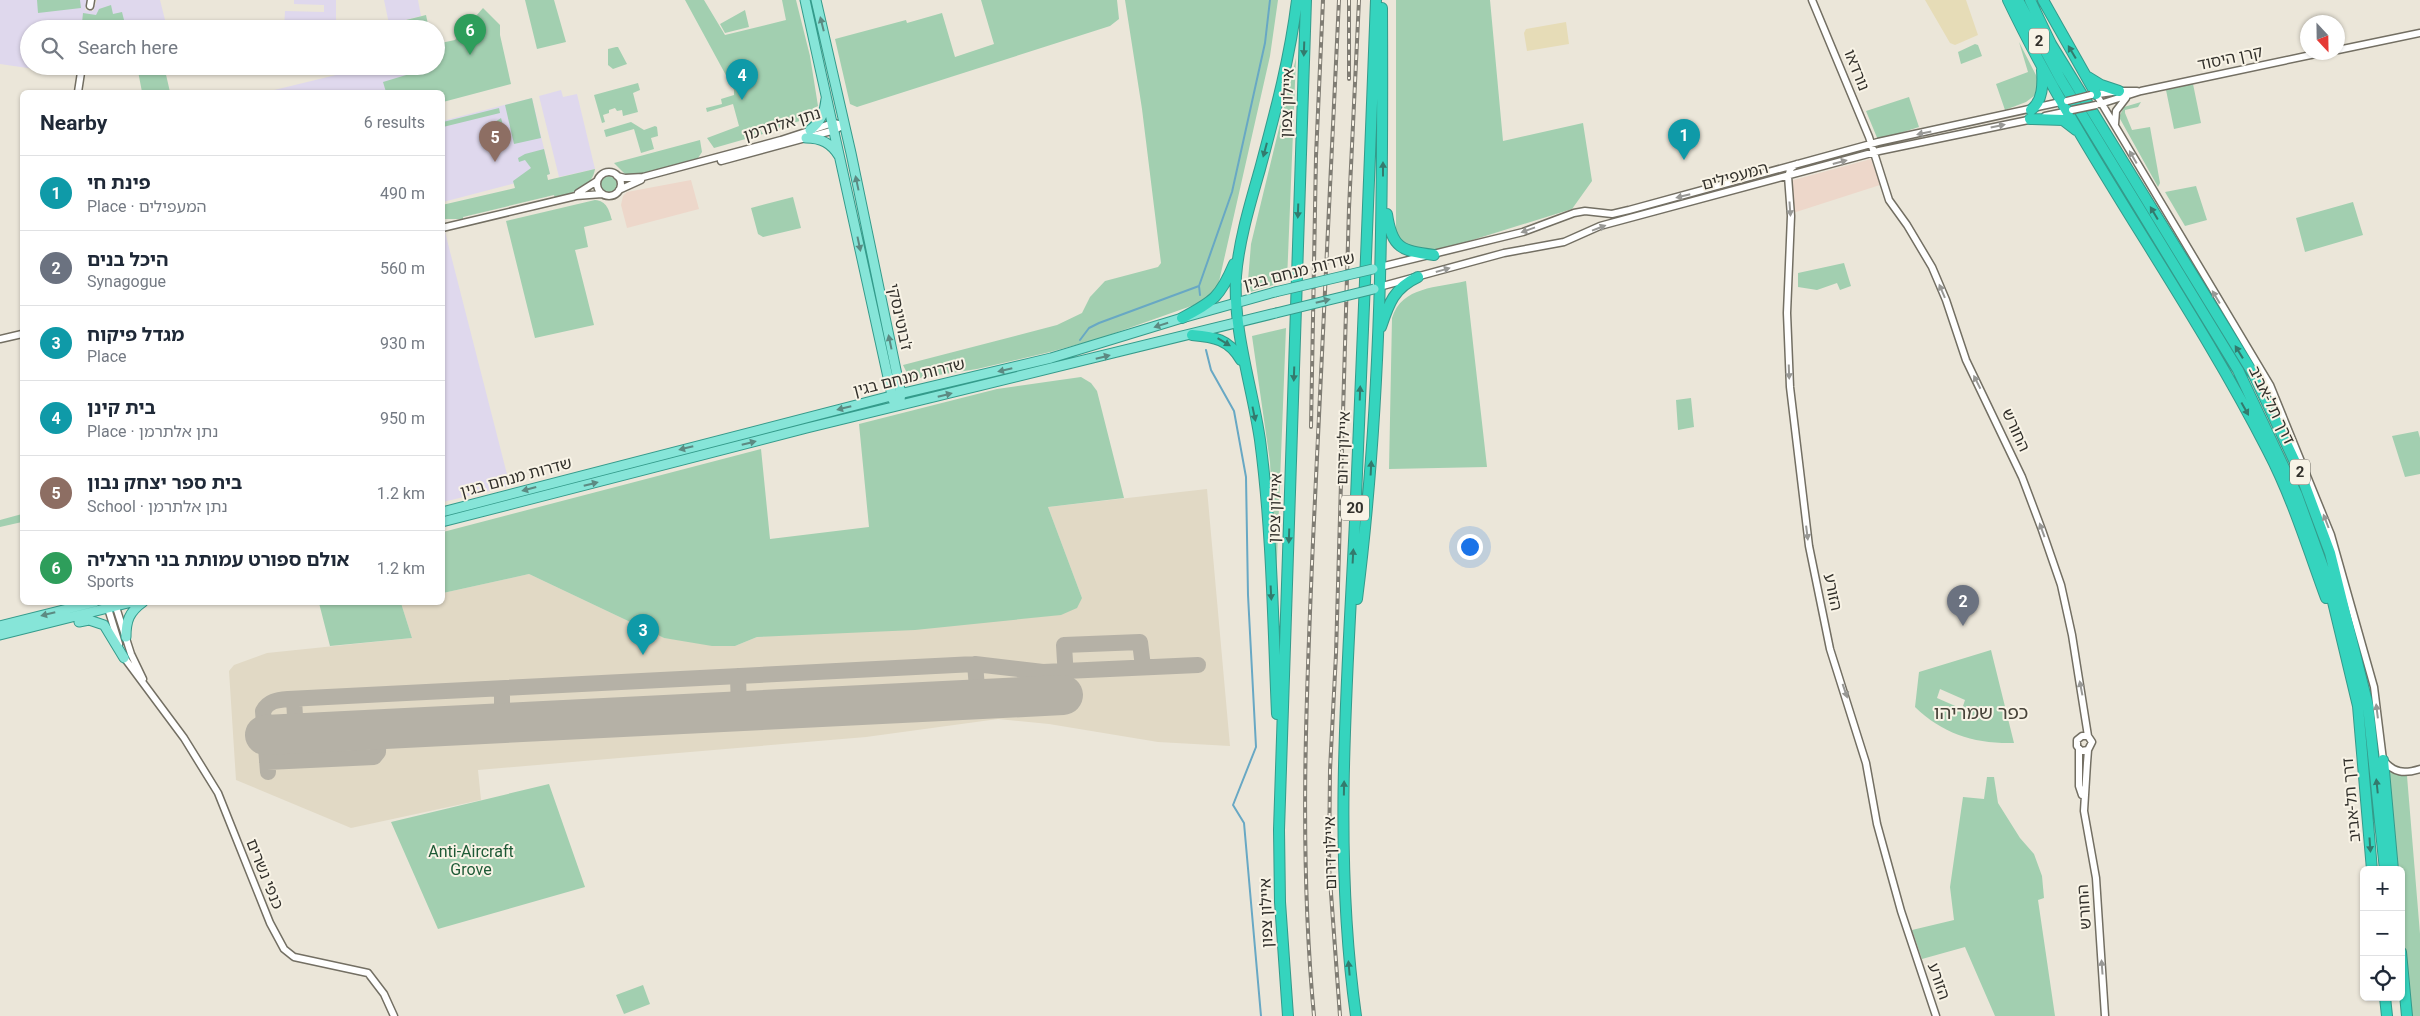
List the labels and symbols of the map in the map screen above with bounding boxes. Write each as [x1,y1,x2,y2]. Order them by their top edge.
pin: 6 [454,14,486,55]
north arrow [2300,15,2345,60]
one-way arrow [818,17,826,32]
road number: 2 [2029,28,2049,54]
one-way arrow [1299,41,1307,57]
street label: קרן היסוד [2196,42,2264,74]
one-way arrow [2067,46,2076,59]
street label: נורדאו [1840,47,1874,93]
pin: 4 [726,59,758,100]
street label: איילון צפון [1276,68,1298,138]
street label: נתן אלתרמן [741,103,823,145]
pin: 1 [1668,119,1700,160]
pin: 5 [479,121,511,162]
one-way arrow [1991,122,2006,130]
one-way arrow [1917,129,1932,137]
one-way arrow [1260,143,1268,158]
one-way arrow [2129,151,2138,164]
one-way arrow [1832,157,1847,165]
street label: המעפילים [1700,158,1770,194]
one-way arrow [1379,161,1387,177]
one-way arrow [853,175,861,191]
one-way arrow [1675,193,1690,201]
one-way arrow [1787,201,1795,217]
one-way arrow [1294,203,1302,219]
one-way arrow [2149,207,2158,220]
one-way arrow [1592,223,1606,231]
one-way arrow [1520,226,1535,234]
one-way arrow [856,237,864,253]
street label: שדרות מנחם בגין [1241,248,1357,294]
one-way arrow [1435,266,1450,274]
street label: ז'בוטינסקי [884,282,916,352]
one-way arrow [1938,284,1946,298]
one-way arrow [2212,290,2221,303]
one-way arrow [1316,297,1331,305]
one-way arrow [1153,322,1168,329]
one-way arrow [886,335,894,350]
one-way arrow [1217,337,1230,346]
one-way arrow [2234,345,2244,358]
one-way arrow [1095,352,1110,360]
street label: שדרות מנחם בגין [851,354,967,400]
street label: דרך תל-אביב [2245,363,2299,448]
one-way arrow [1785,364,1793,380]
one-way arrow [997,366,1012,374]
one-way arrow [1290,366,1298,382]
one-way arrow [1973,375,1981,389]
one-way arrow [1357,385,1365,401]
one-way arrow [937,391,952,399]
one-way arrow [2241,401,2249,416]
one-way arrow [836,405,851,413]
street label: החורש [1998,405,2034,455]
one-way arrow [1251,407,1259,423]
street label: איילון דרום [1332,411,1354,485]
one-way arrow [741,439,756,447]
one-way arrow [679,445,694,453]
street label: שדרות מנחם בגין [458,453,574,501]
one-way arrow [1367,459,1375,475]
road number: 2 [2290,460,2310,484]
street label: איילון צפון [1264,473,1286,543]
one-way arrow [584,480,599,488]
one-way arrow [521,486,536,494]
road number: 20 [1341,496,1369,520]
one-way arrow [2322,513,2330,528]
one-way arrow [2038,523,2045,538]
one-way arrow [1803,525,1811,541]
one-way arrow [1285,528,1293,544]
your location [1457,534,1483,560]
one-way arrow [1349,547,1357,563]
street label: הזורע [1820,572,1846,612]
pin: 2 [1947,585,1979,626]
one-way arrow [1268,586,1276,602]
one-way arrow [40,610,55,618]
pin: 3 [627,614,659,655]
one-way arrow [2077,680,2085,695]
one-way arrow [1842,683,1849,698]
district label: כפר שמריהו [1934,701,2028,724]
one-way arrow [2373,703,2381,719]
street label: דרך תל-אביב [2338,757,2364,843]
one-way arrow [2372,778,2380,794]
one-way arrow [1340,780,1348,796]
street label: איילון דרום [1320,816,1340,890]
street label: כנפי נשרים [242,836,288,912]
one-way arrow [2367,837,2375,853]
park label: Anti-Aircraft Grove [428,842,514,879]
street label: איילון צפון [1255,878,1277,948]
street label: החורש [2073,884,2095,930]
one-way arrow [1345,959,1353,975]
one-way arrow [2098,959,2106,975]
street label: הזורע [1924,960,1954,1002]

